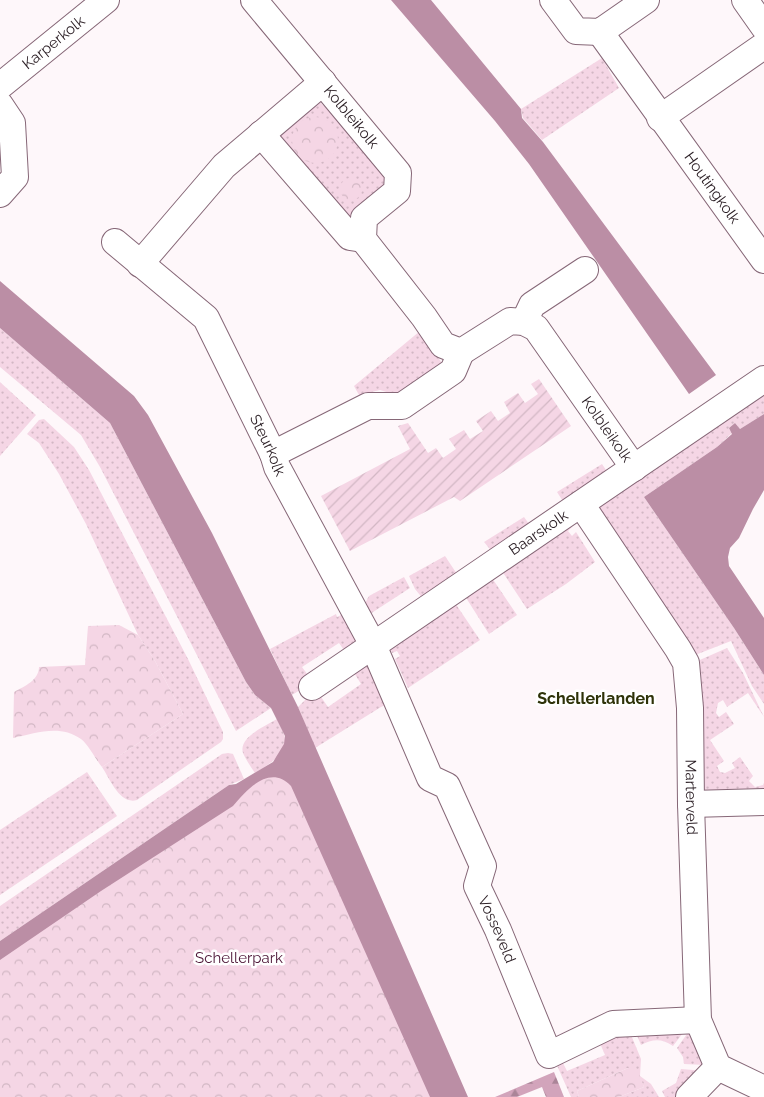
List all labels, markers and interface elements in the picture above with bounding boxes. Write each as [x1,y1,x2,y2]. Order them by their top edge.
street label: Karperkolk [19,12,88,73]
street label: Kolbleikolk [320,82,383,152]
street label: Houtingkolk [680,149,744,227]
street label: Kolbleikolk [578,393,636,466]
street label: Steurkolk [246,412,289,479]
street label: Baarskolk [506,506,571,559]
district label: Schellerlanden [537,689,655,708]
street label: Marterveld [682,759,701,835]
street label: Vosseveld [474,893,519,966]
park label: Schellerpark [195,949,283,967]

